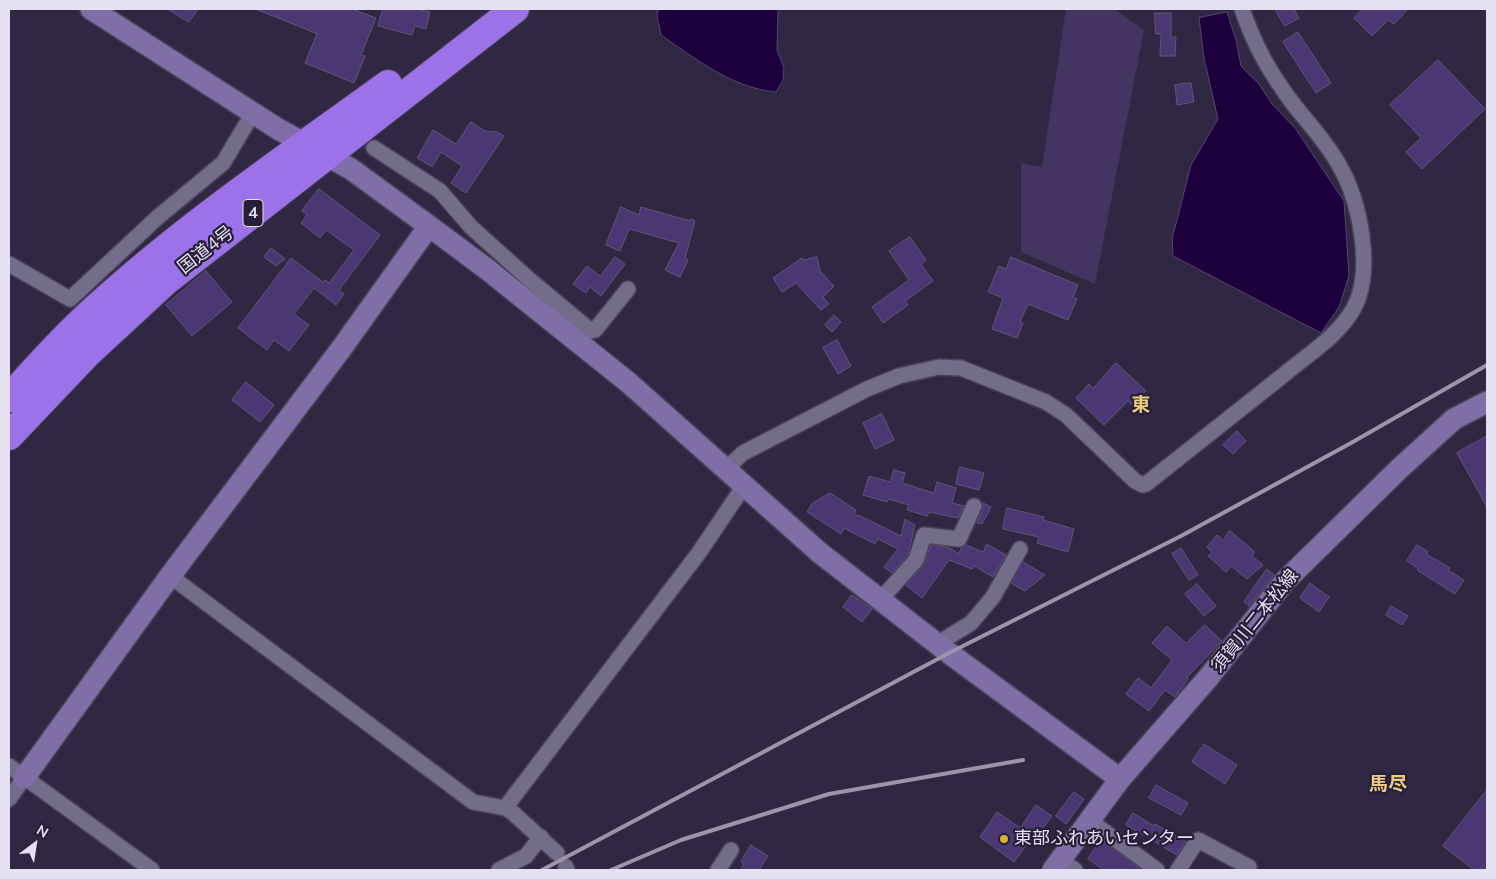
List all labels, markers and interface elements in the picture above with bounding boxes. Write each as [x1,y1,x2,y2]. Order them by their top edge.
road number: 4 [243,200,263,227]
street label: 国道4号 [174,222,238,278]
district label: 東 [1132,394,1150,416]
street label: 須賀川二本松線 [1207,565,1303,677]
district label: 馬尽 [1369,773,1407,795]
north arrow [10,819,60,869]
text: N [34,821,52,842]
place label: 東部ふれあいセンター [1014,828,1194,850]
marker: 東部ふれあいセンター [998,833,1010,845]

